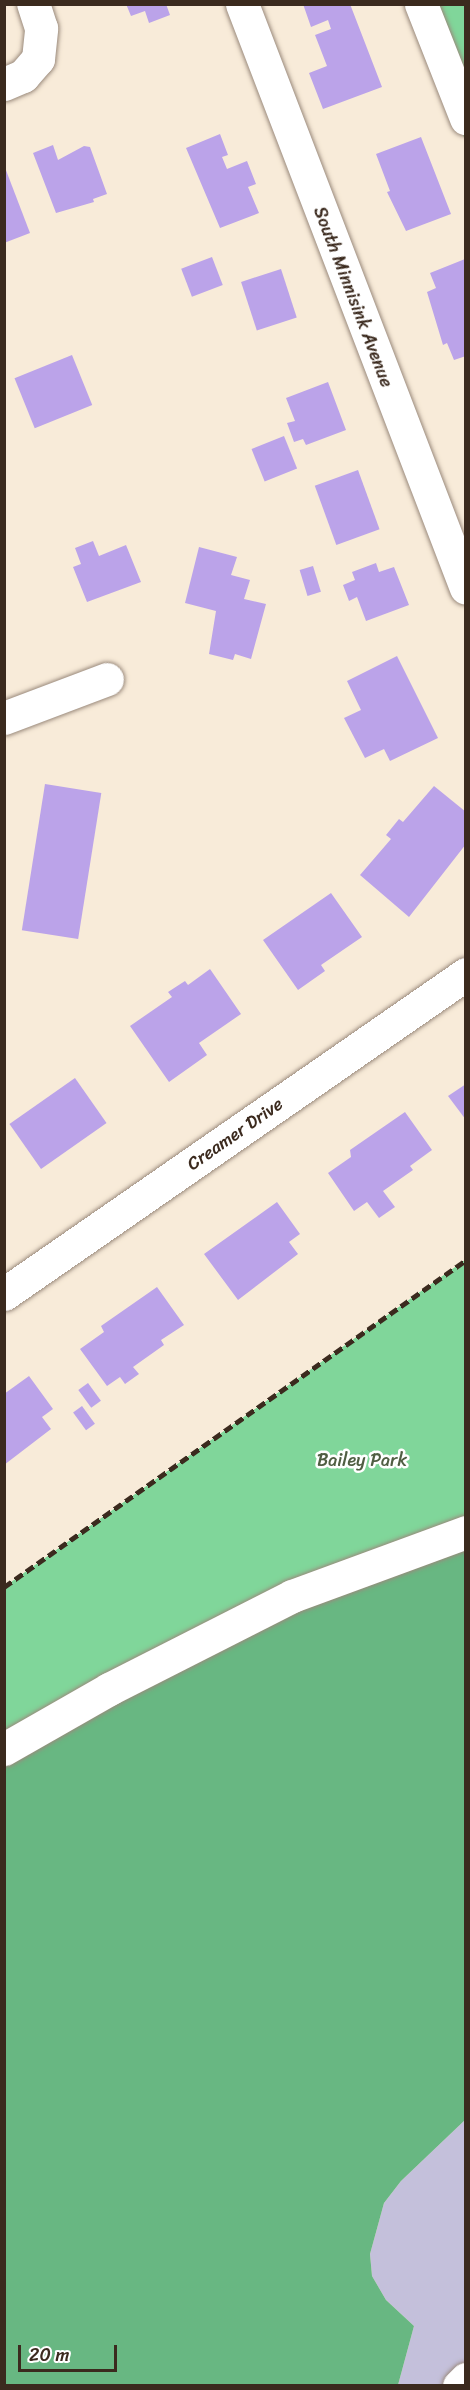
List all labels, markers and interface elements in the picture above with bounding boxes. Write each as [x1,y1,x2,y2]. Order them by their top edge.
street label: South Minnisink Avenue [309,205,397,389]
street label: Creamer Drive [183,1093,287,1175]
park label: Bailey Park [317,1449,407,1471]
scale bar [21,2333,120,2371]
text: 20 m [29,2339,69,2371]

